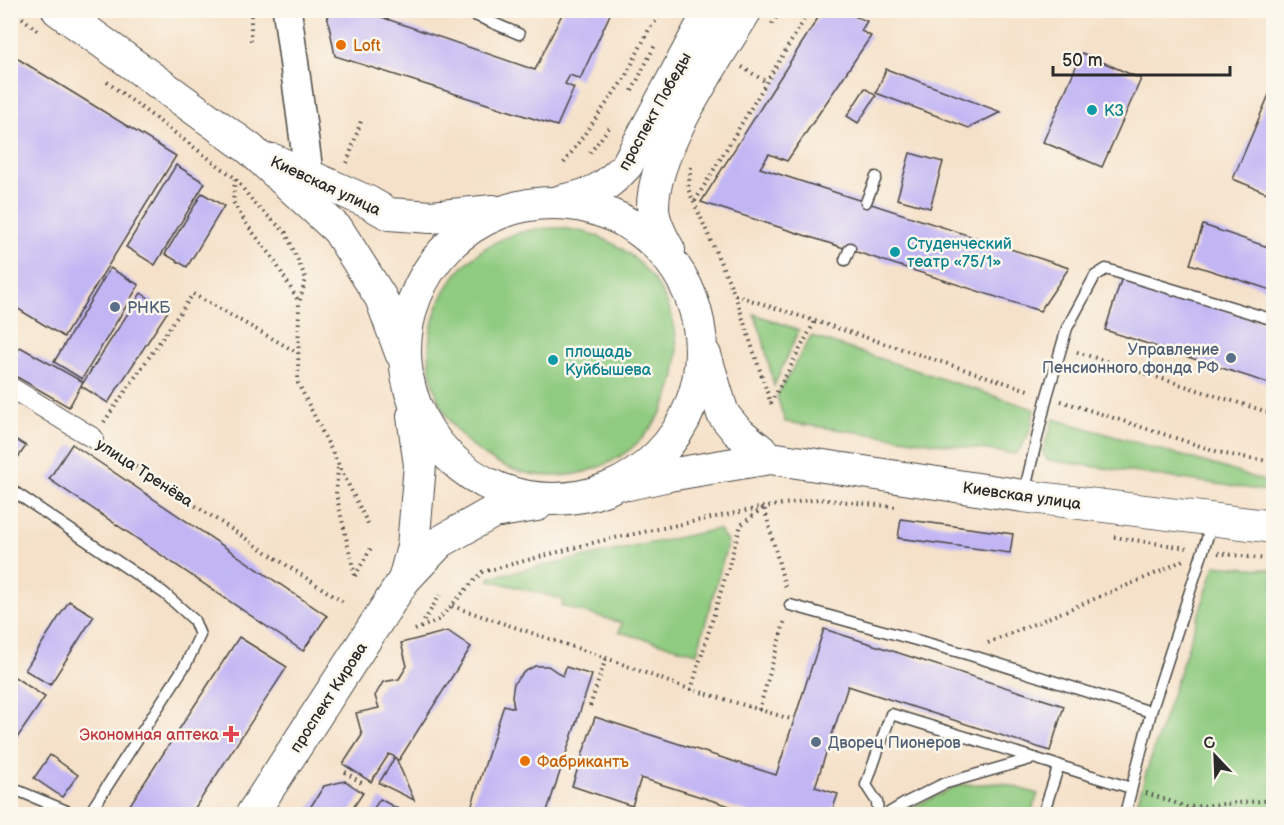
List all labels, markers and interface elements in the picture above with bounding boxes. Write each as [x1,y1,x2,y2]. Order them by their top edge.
place label: Loft [353,37,381,56]
marker: Loft [334,38,348,52]
scale bar [1053,39,1230,77]
street label: проспект Победы [615,49,696,174]
text: 50 m [1062,50,1103,71]
place label: К3 [1104,102,1124,121]
marker: К3 [1085,103,1099,117]
street label: Киевская улица [267,152,384,220]
place label: Студенческий театр «75/1» [907,235,1012,272]
marker: Студенческий театр «75/1» [888,245,902,259]
place label: РНКБ [127,299,171,318]
marker: РНКБ [108,300,122,314]
place label: Управление Пенсионного фонда РФ [1042,341,1219,378]
place label: площадь Куйбышева [565,343,652,380]
marker: Управление Пенсионного фонда РФ [1224,351,1238,365]
marker: площадь Куйбышева [546,353,560,367]
street label: улица Тренёва [92,435,197,512]
street label: Киевская улица [961,479,1083,514]
street label: проспект Кирова [287,639,372,756]
place label: Экономная аптека [79,726,220,745]
north arrow [1185,726,1245,786]
marker: Экономная аптека [224,727,238,741]
text: С [1201,733,1219,754]
place label: Дворец Пионеров [828,734,961,753]
marker: Дворец Пионеров [809,735,823,749]
place label: Фабрикантъ [537,753,629,772]
marker: Фабрикантъ [518,754,532,768]

